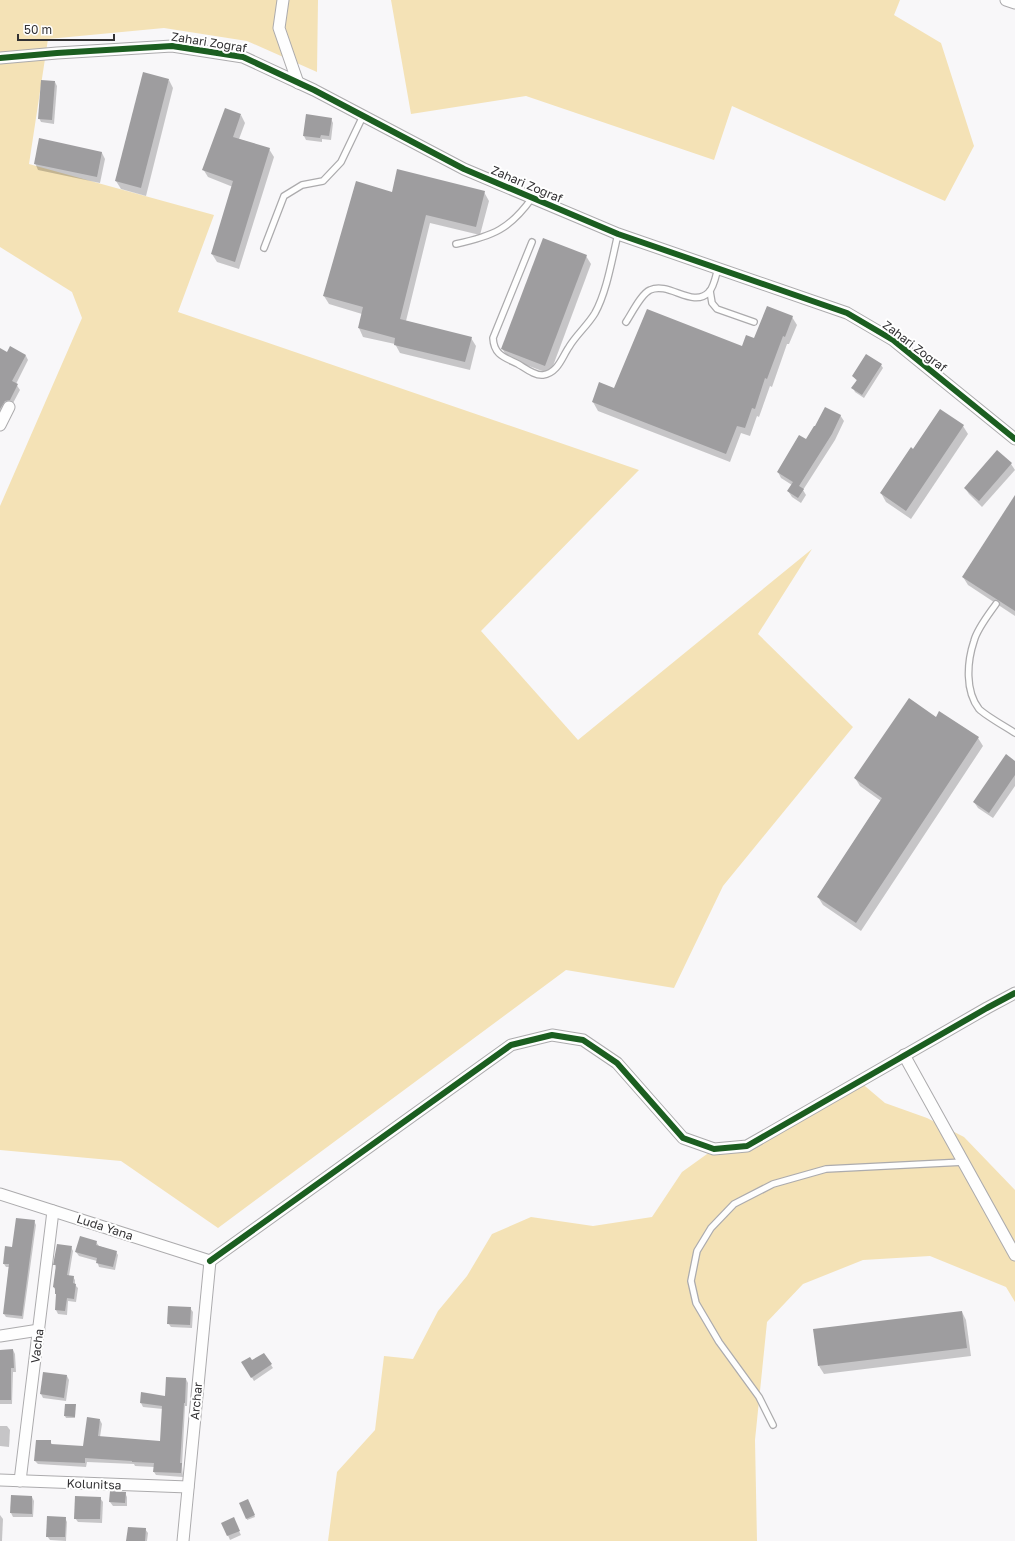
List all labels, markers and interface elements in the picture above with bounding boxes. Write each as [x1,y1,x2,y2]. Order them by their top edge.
scale bar [18,16,114,42]
text: 50 m [24,22,52,37]
street label: Zahari Zograf [170,29,248,55]
street label: Zahari Zograf [489,162,566,206]
street label: Zahari Zograf [880,317,950,375]
street label: Luda Yana [75,1211,135,1243]
street label: Vacha [27,1328,47,1364]
street label: Archar [187,1381,205,1421]
street label: Kolunitsa [66,1476,122,1492]

